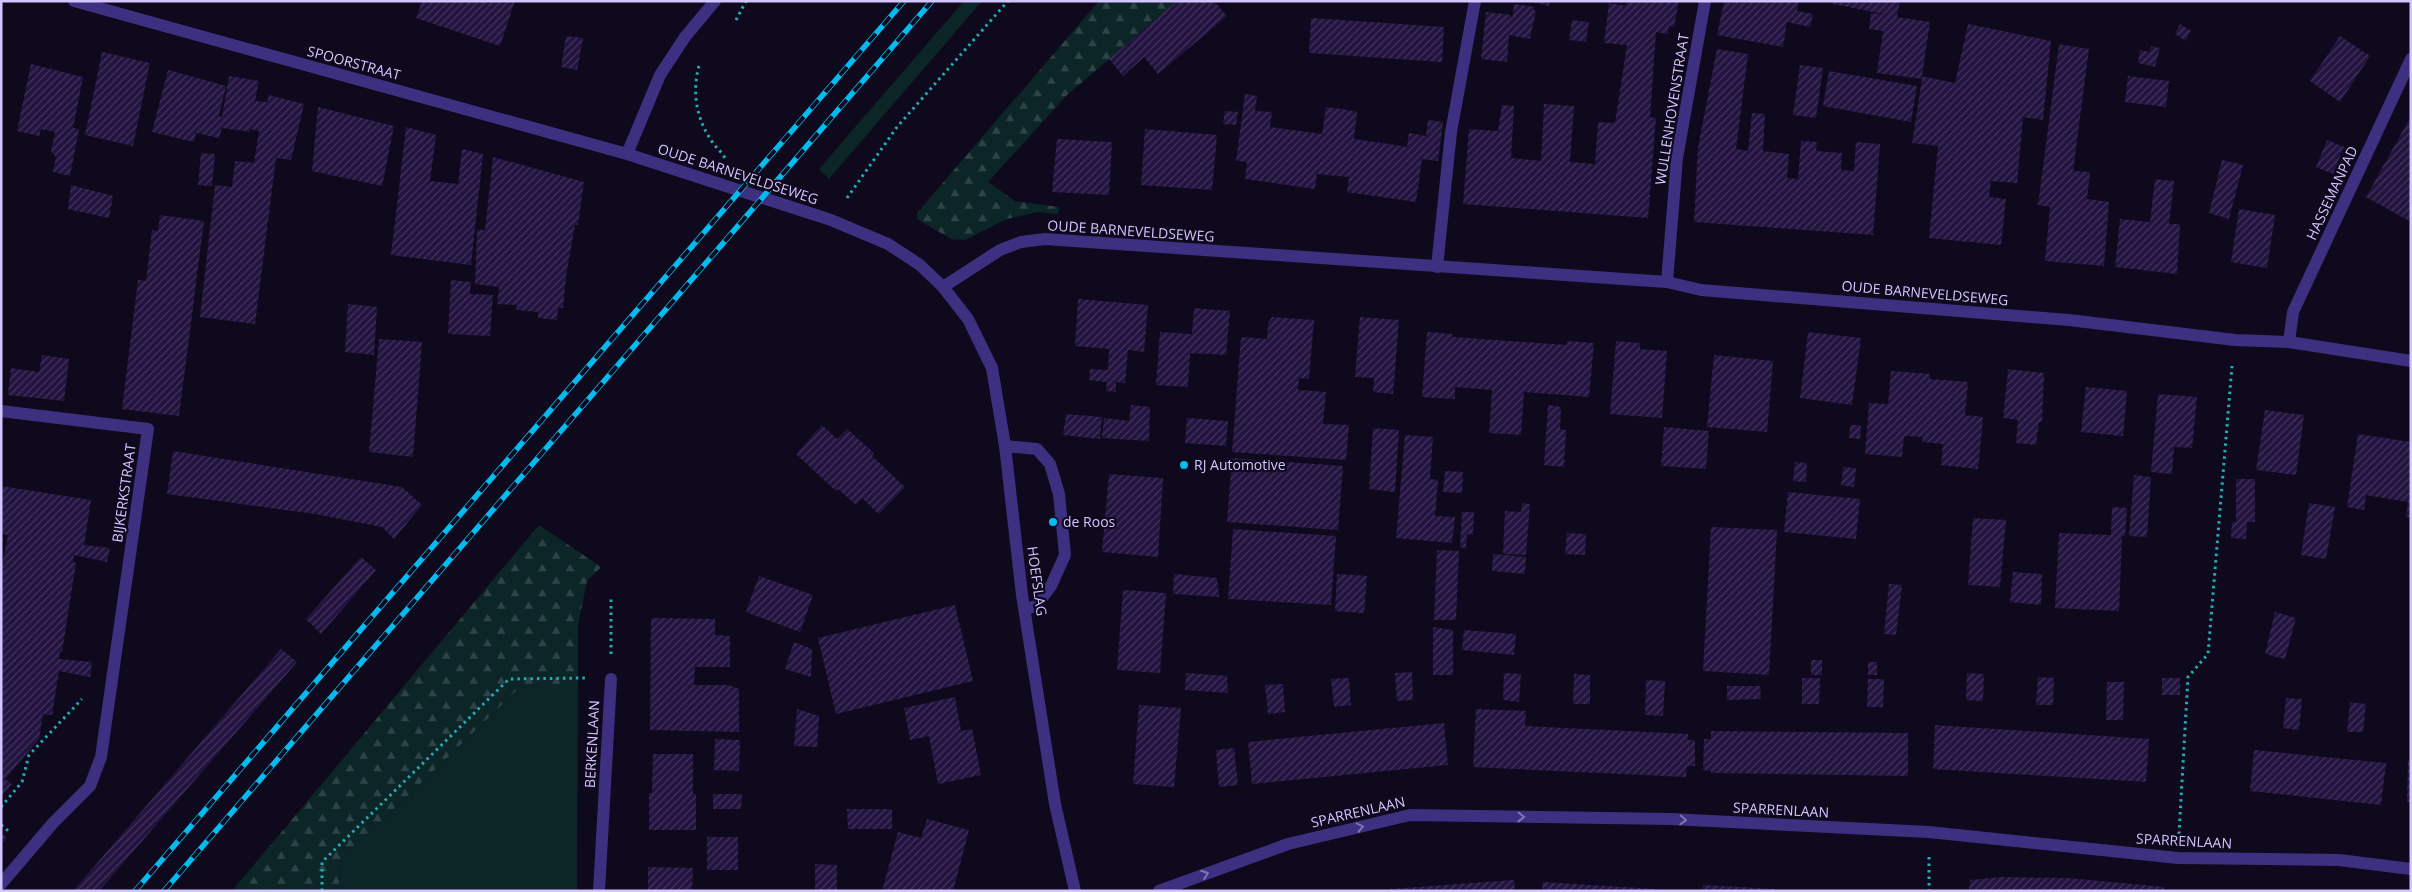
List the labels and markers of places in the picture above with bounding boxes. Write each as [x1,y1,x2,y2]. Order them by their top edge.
place label: RJ Automotive [1194,455,1286,474]
marker: RJ Automotive [1178,459,1190,471]
place label: de Roos [1063,512,1116,531]
marker: de Roos [1047,516,1059,528]

